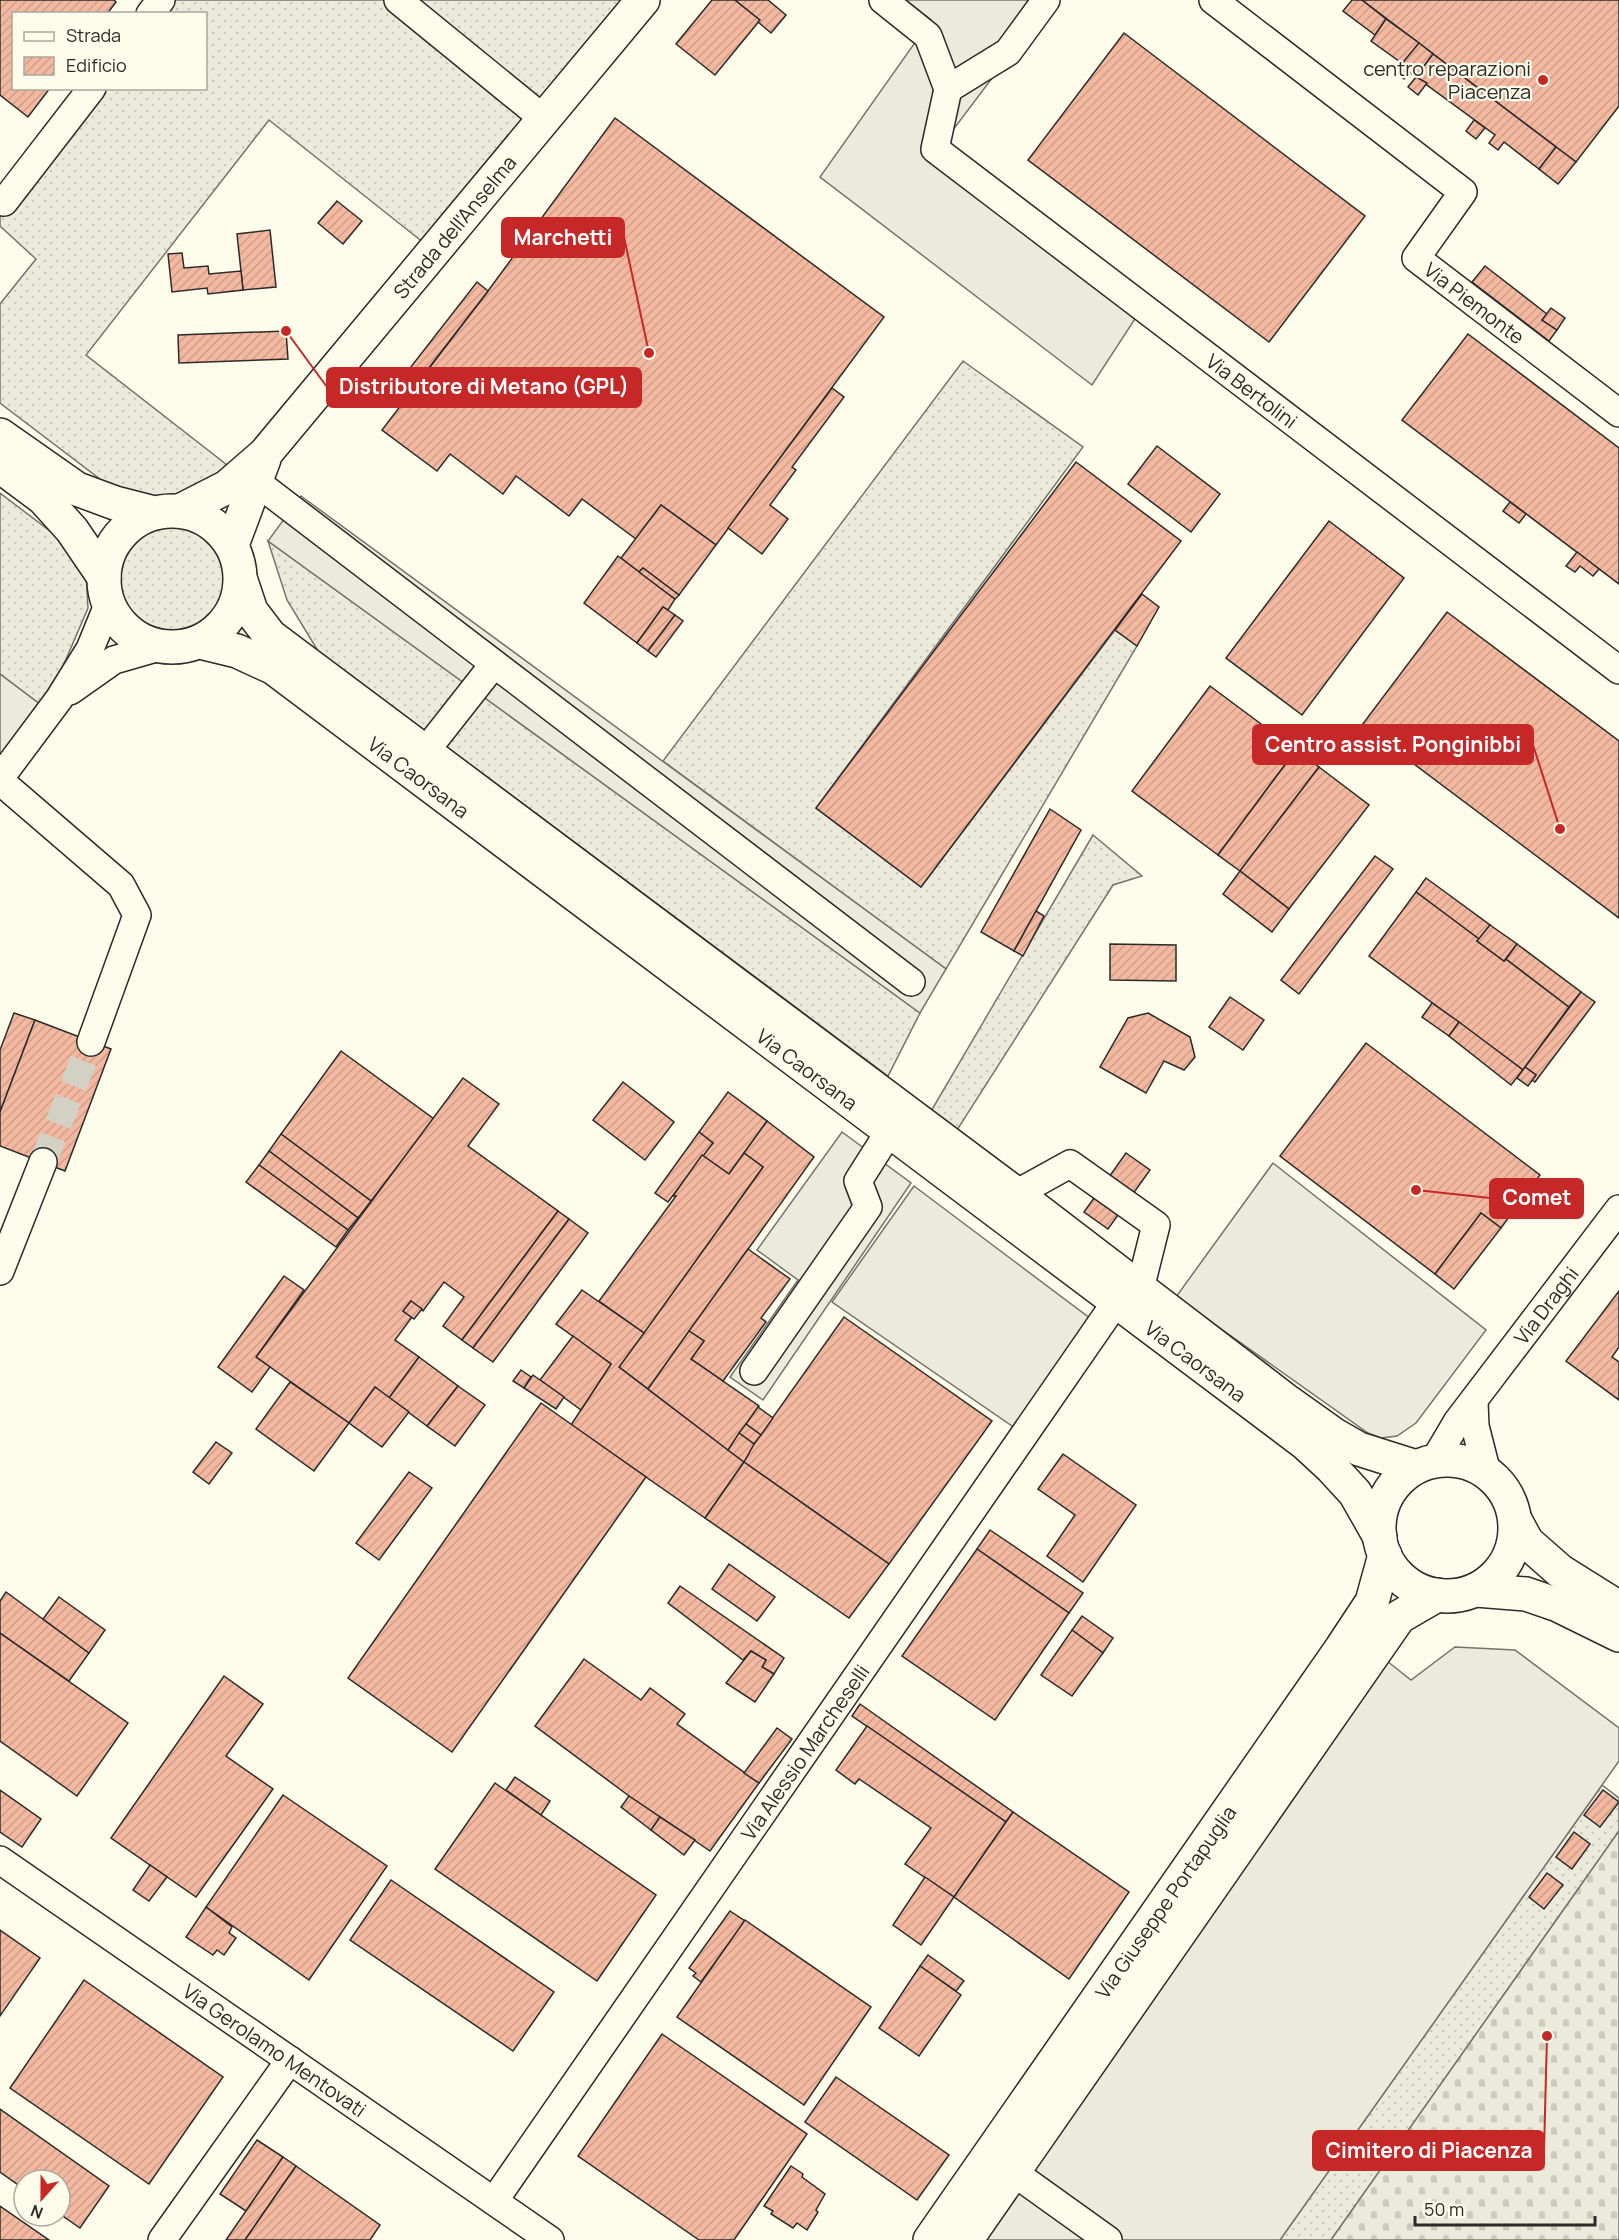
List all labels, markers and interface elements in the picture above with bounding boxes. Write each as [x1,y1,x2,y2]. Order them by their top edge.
legend [12,12,207,90]
text: Strada [66,23,121,47]
text: Edificio [66,53,127,77]
place label: centro reparazioni Piacenza [1363,55,1531,105]
marker: centro reparazioni Piacenza [1536,73,1550,87]
street label: Strada dell'Anselma [387,149,522,304]
callout: Marchetti [502,218,624,257]
text: Marchetti [514,223,612,251]
street label: Via Piemonte [1419,256,1530,350]
street label: Via Bertolini [1201,347,1303,434]
callout: Distributore di Metano (GPL) [327,368,641,407]
text: Distributore di Metano (GPL) [339,372,629,400]
callout: Centro assist. Ponginibbi [1253,725,1533,764]
street label: Via Caorsana [363,730,475,824]
text: Centro assist. Ponginibbi [1265,730,1521,758]
street label: Via Caorsana [751,1022,863,1116]
callout: Comet [1490,1179,1583,1218]
text: Comet [1503,1183,1571,1211]
street label: Via Draghi [1507,1261,1584,1350]
street label: Via Caorsana [1140,1314,1252,1408]
street label: Via Alessio Marcheselli [734,1659,875,1845]
street label: Via Giuseppe Portapuglia [1089,1800,1242,2004]
street label: Via Gerolamo Mentovati [178,1977,372,2123]
callout: Cimitero di Piacenza [1313,2131,1544,2170]
text: Cimitero di Piacenza [1325,2136,1533,2164]
north arrow [12,2168,72,2228]
scale bar [1415,2189,1595,2227]
text: 50 m [1424,2197,1464,2221]
text: N [27,2200,46,2224]

